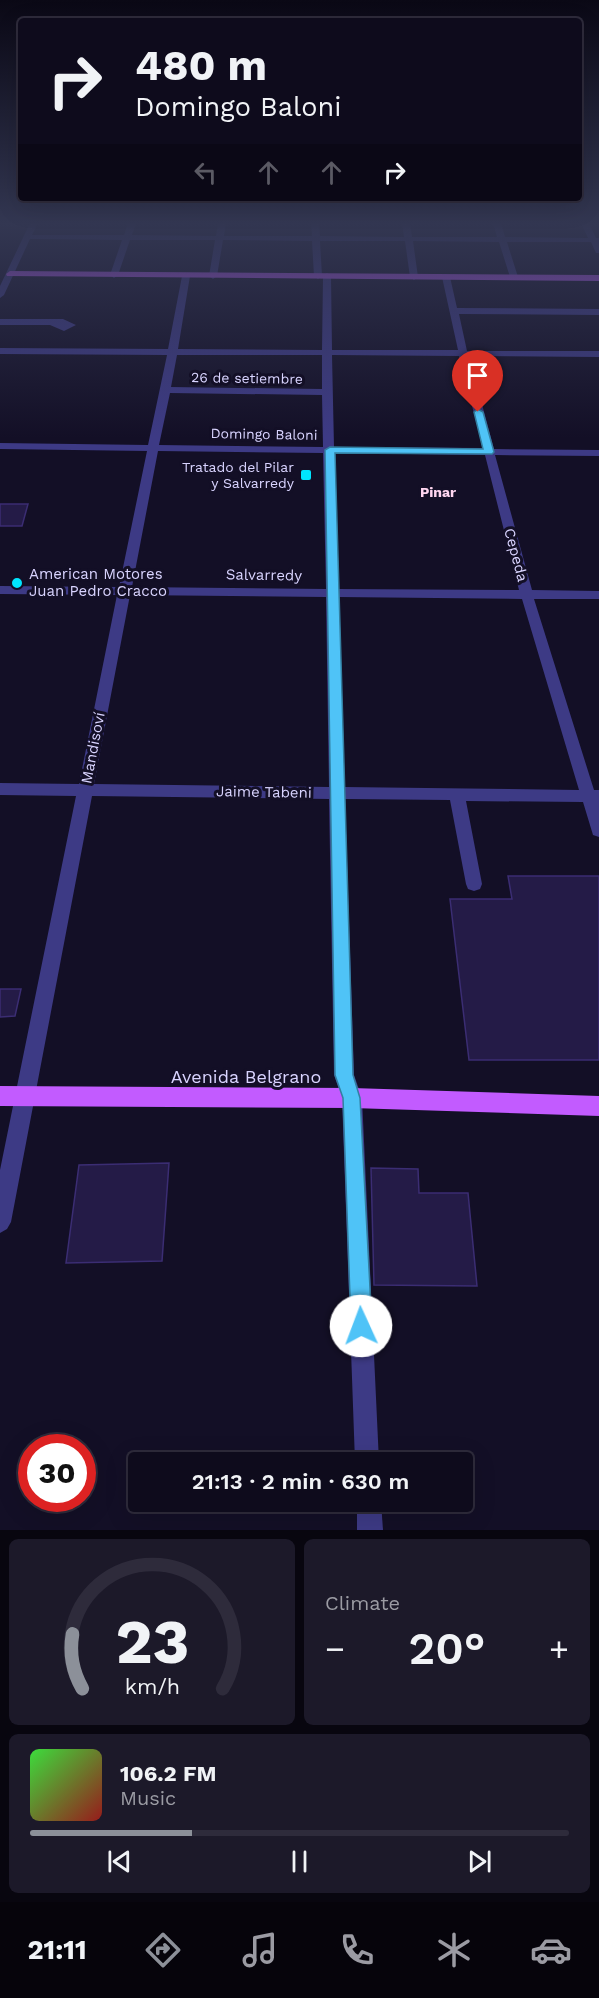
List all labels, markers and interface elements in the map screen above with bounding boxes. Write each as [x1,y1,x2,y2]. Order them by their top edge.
text: 480 m [135,41,267,90]
icon: right [36,42,114,120]
text: Domingo Baloni [135,91,341,123]
icon: left [189,156,222,189]
icon: ahead [252,156,285,189]
icon: ahead [315,156,348,189]
icon: right [378,156,411,189]
pin [452,350,503,412]
icon: arrive [461,359,494,392]
street label: 26 de setiembre [191,369,303,387]
street label: Domingo Baloni [210,425,318,443]
place label: Tratado del Pilar y Salvarredy [182,459,295,491]
marker: Tratado del Pilar y Salvarredy [299,468,313,482]
district label: Pinar [420,484,456,500]
street label: Cepeda [500,526,532,584]
place label: American Motores Juan Pedro Cracco [29,565,167,600]
street label: Salvarredy [226,565,302,585]
marker: American Motores Juan Pedro Cracco [10,576,24,590]
street label: Mandisoví [77,711,109,785]
street label: Jaime Tabeni [216,782,312,802]
street label: Avenida Belgrano [171,1066,321,1087]
position arrow [329,1294,393,1358]
speed limit sign: 30 [18,1434,96,1512]
text: 21:13 · 2 min · 630 m [192,1469,409,1494]
text: Climate [325,1591,400,1615]
text: 23 [115,1605,189,1678]
text: 20° [409,1622,485,1675]
text: − [325,1629,345,1668]
text: + [549,1629,569,1668]
text: km/h [124,1674,180,1699]
text: 106.2 FM [120,1761,216,1786]
text: Music [120,1786,176,1810]
icon: previous [103,1845,136,1878]
icon: pause [283,1845,316,1878]
icon: next [463,1845,496,1878]
icon: directions [142,1929,184,1971]
icon: music [239,1929,281,1971]
icon: phone [336,1929,378,1971]
icon: climate [433,1929,475,1971]
icon: car [530,1929,572,1971]
text: 21:11 [27,1934,87,1966]

